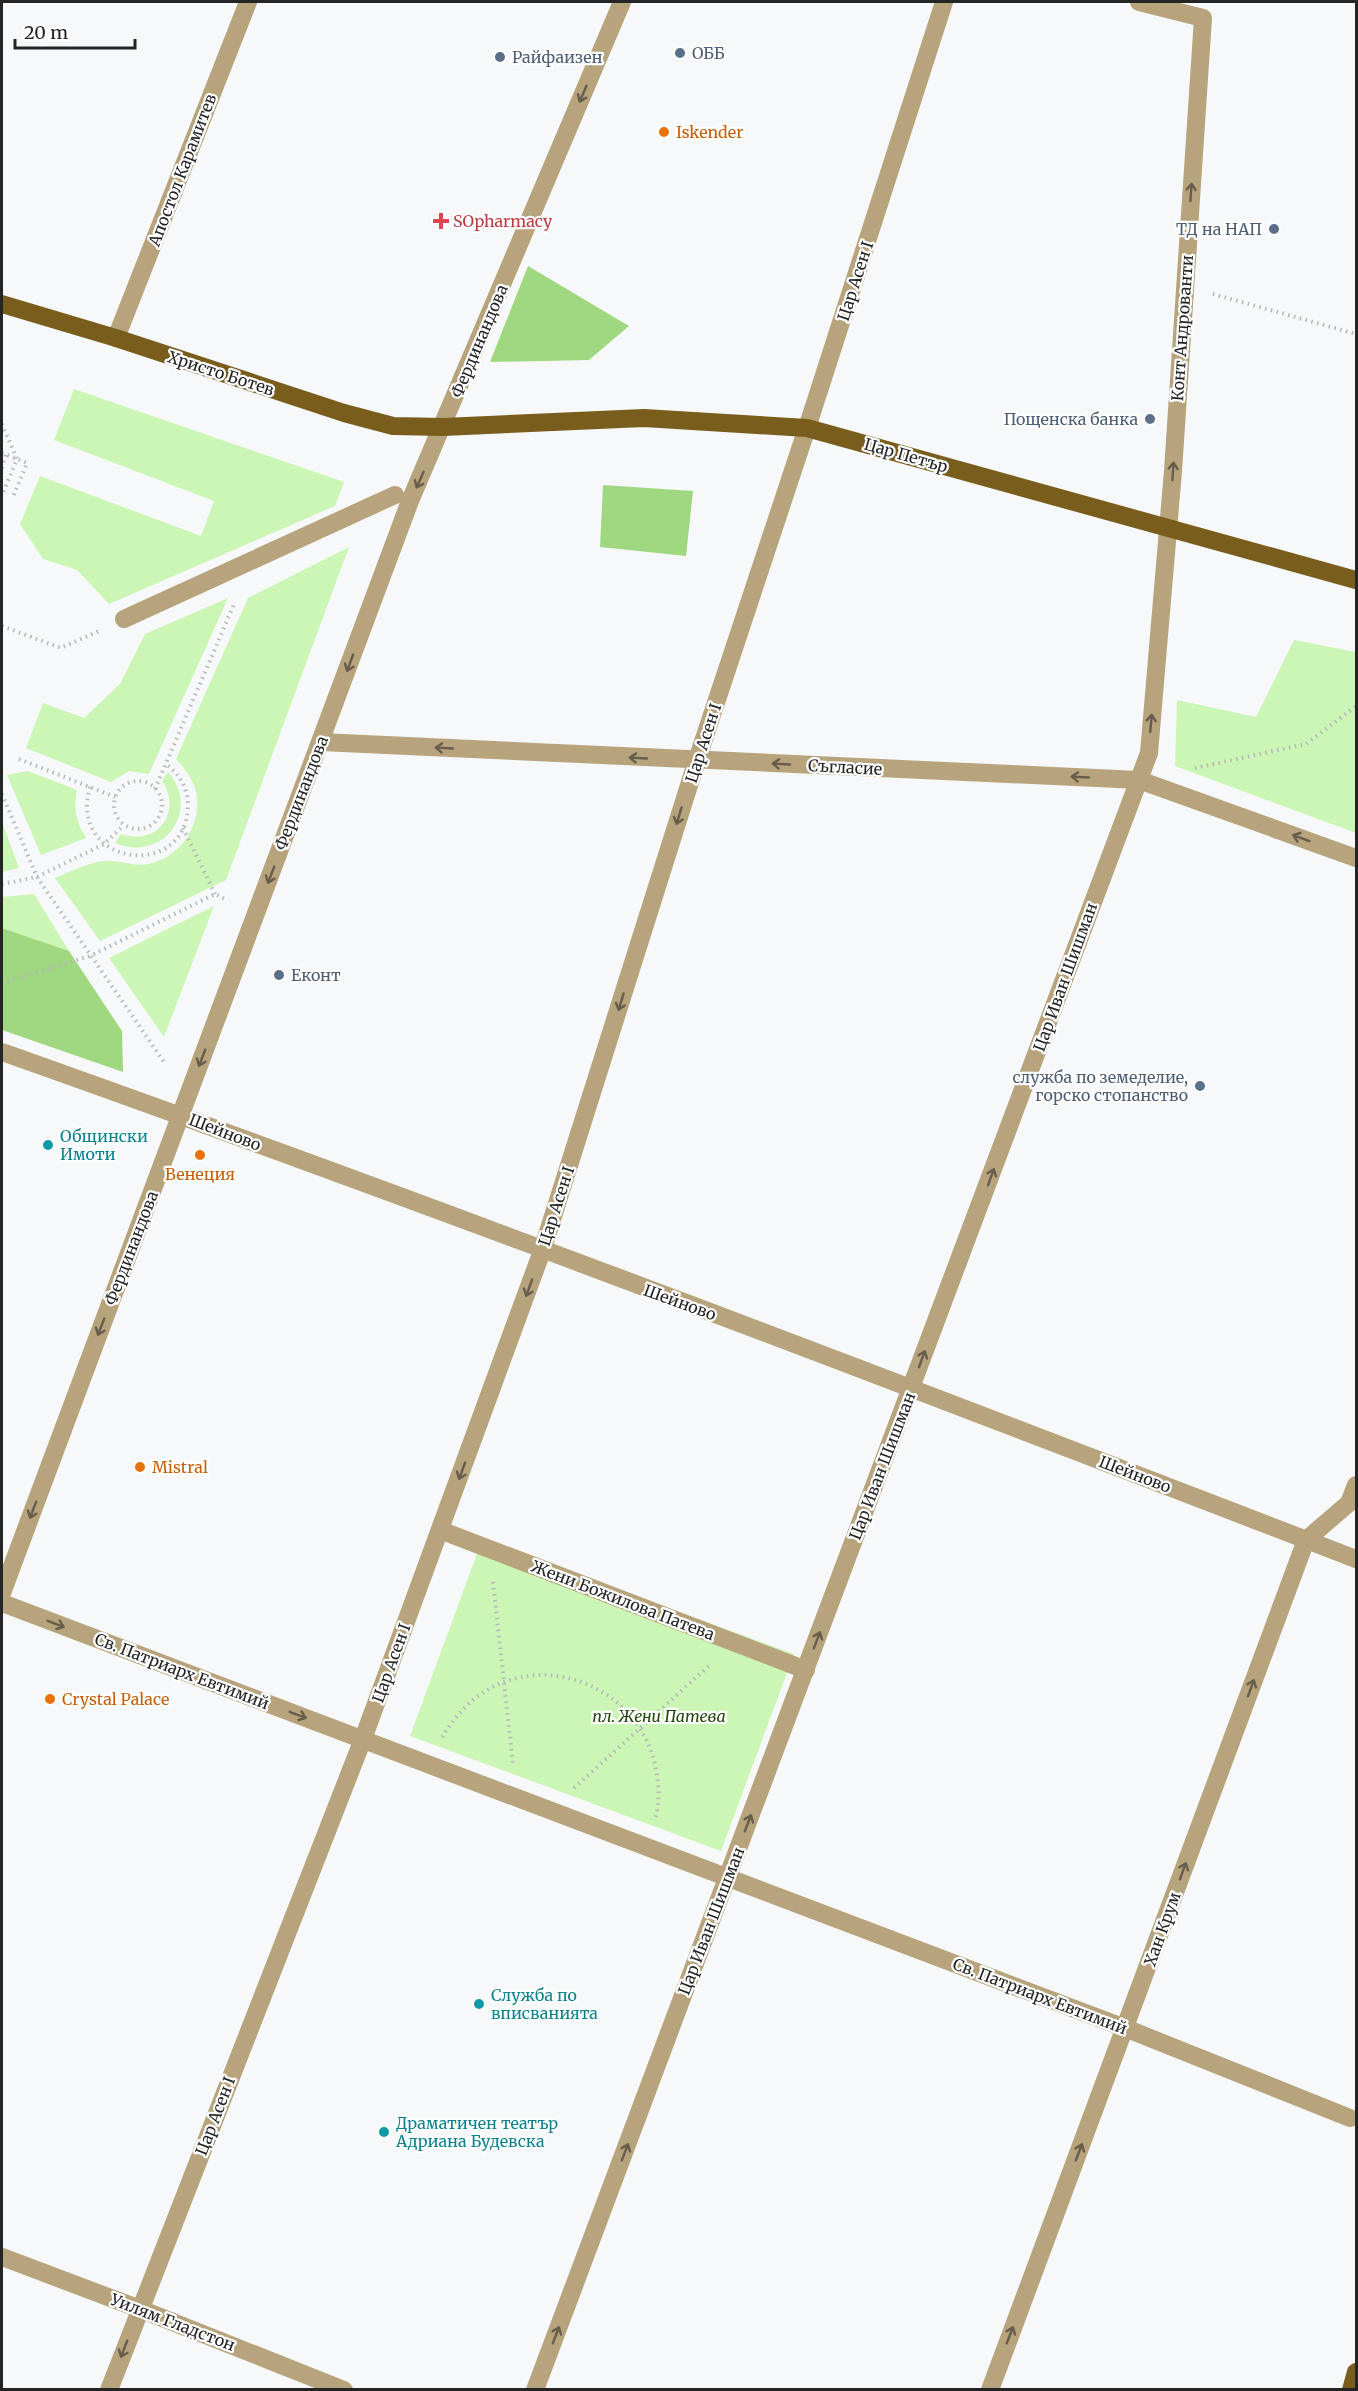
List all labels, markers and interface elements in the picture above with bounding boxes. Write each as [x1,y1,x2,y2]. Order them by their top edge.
scale bar [15,12,135,50]
text: 20 m [24,21,68,44]
place label: ОББ [692,43,725,63]
marker: ОББ [673,46,687,60]
place label: Райфаизен [512,47,603,67]
marker: Райфаизен [493,50,507,64]
one-way arrow [577,84,588,103]
street label: Апостол Карамитев [143,91,220,250]
place label: Iskender [676,122,743,142]
marker: Iskender [657,125,671,139]
one-way arrow [1186,183,1197,203]
place label: SOpharmacy [453,211,553,231]
marker: SOpharmacy [434,214,448,228]
place label: ТД на НАП [1176,219,1262,239]
marker: ТД на НАП [1267,222,1281,236]
street label: Цар Асен I [833,239,877,323]
street label: Конт Андрованти [1167,254,1197,402]
street label: Фердинандова [446,281,512,401]
street label: Христо Ботев [165,346,277,400]
place label: Пощенска банка [1004,409,1138,429]
marker: Пощенска банка [1143,412,1157,426]
street label: Цар Петър [862,434,950,477]
one-way arrow [1167,461,1178,481]
one-way arrow [413,471,425,489]
one-way arrow [344,653,355,671]
street label: Цар Асен I [681,701,725,785]
one-way arrow [1146,714,1157,734]
street label: Фердинандова [270,733,332,853]
one-way arrow [434,742,454,753]
one-way arrow [629,752,649,763]
street label: Съгласие [807,755,883,779]
one-way arrow [771,759,791,770]
one-way arrow [1071,772,1091,783]
one-way arrow [673,806,684,825]
one-way arrow [1293,832,1311,843]
one-way arrow [264,866,275,884]
street label: Цар Иван Шишман [1029,900,1101,1054]
place label: Еконт [291,965,341,985]
marker: Еконт [272,968,286,982]
one-way arrow [614,992,625,1011]
one-way arrow [196,1048,207,1067]
place label: служба по земеделие, горско стопанство [1012,1067,1188,1105]
marker: служба по земеделие, горско стопанство [1193,1079,1207,1093]
street label: Шейново [186,1109,264,1155]
place label: Общински Имоти [60,1126,148,1164]
marker: Общински Имоти [41,1138,55,1152]
marker: Венеция [193,1148,207,1162]
place label: Венеция [165,1164,235,1184]
street label: Цар Асен I [534,1164,578,1248]
one-way arrow [986,1168,997,1186]
street label: Фердинандова [100,1188,162,1308]
one-way arrow [522,1278,533,1297]
street label: Шейново [641,1280,719,1324]
one-way arrow [95,1317,106,1336]
one-way arrow [918,1350,929,1369]
street label: Цар Иван Шишман [845,1389,919,1543]
street label: Шейново [1096,1451,1174,1497]
place label: Mistral [152,1457,208,1477]
marker: Mistral [133,1460,147,1474]
one-way arrow [455,1461,466,1480]
one-way arrow [26,1500,37,1519]
street label: Жени Божилова Патева [529,1556,718,1644]
one-way arrow [46,1619,65,1630]
street label: Цар Асен I [367,1621,415,1705]
street label: Св. Патриарх Евтимий [92,1628,272,1714]
one-way arrow [812,1631,823,1650]
one-way arrow [1246,1679,1257,1698]
place label: Crystal Palace [62,1689,169,1709]
marker: Crystal Palace [43,1692,57,1706]
park label: пл. Жени Патева [592,1706,726,1726]
one-way arrow [288,1710,306,1721]
one-way arrow [744,1814,755,1833]
street label: Цар Иван Шишман [674,1844,748,1998]
one-way arrow [1179,1862,1190,1881]
street label: Хан Крум [1139,1889,1185,1969]
street label: Св. Патриарх Евтимий [950,1953,1130,2039]
place label: Служба по вписванията [491,1985,598,2023]
marker: Служба по вписванията [472,1997,486,2011]
street label: Цар Асен I [191,2074,239,2158]
place label: Драматичен театър Адриана Будевска [395,2113,558,2151]
marker: Драматичен театър Адриана Будевска [377,2125,391,2139]
one-way arrow [620,2143,631,2162]
one-way arrow [1074,2143,1085,2162]
street label: Уилям Гладстон [107,2289,238,2355]
one-way arrow [551,2326,562,2345]
one-way arrow [1006,2326,1017,2345]
one-way arrow [118,2339,129,2358]

